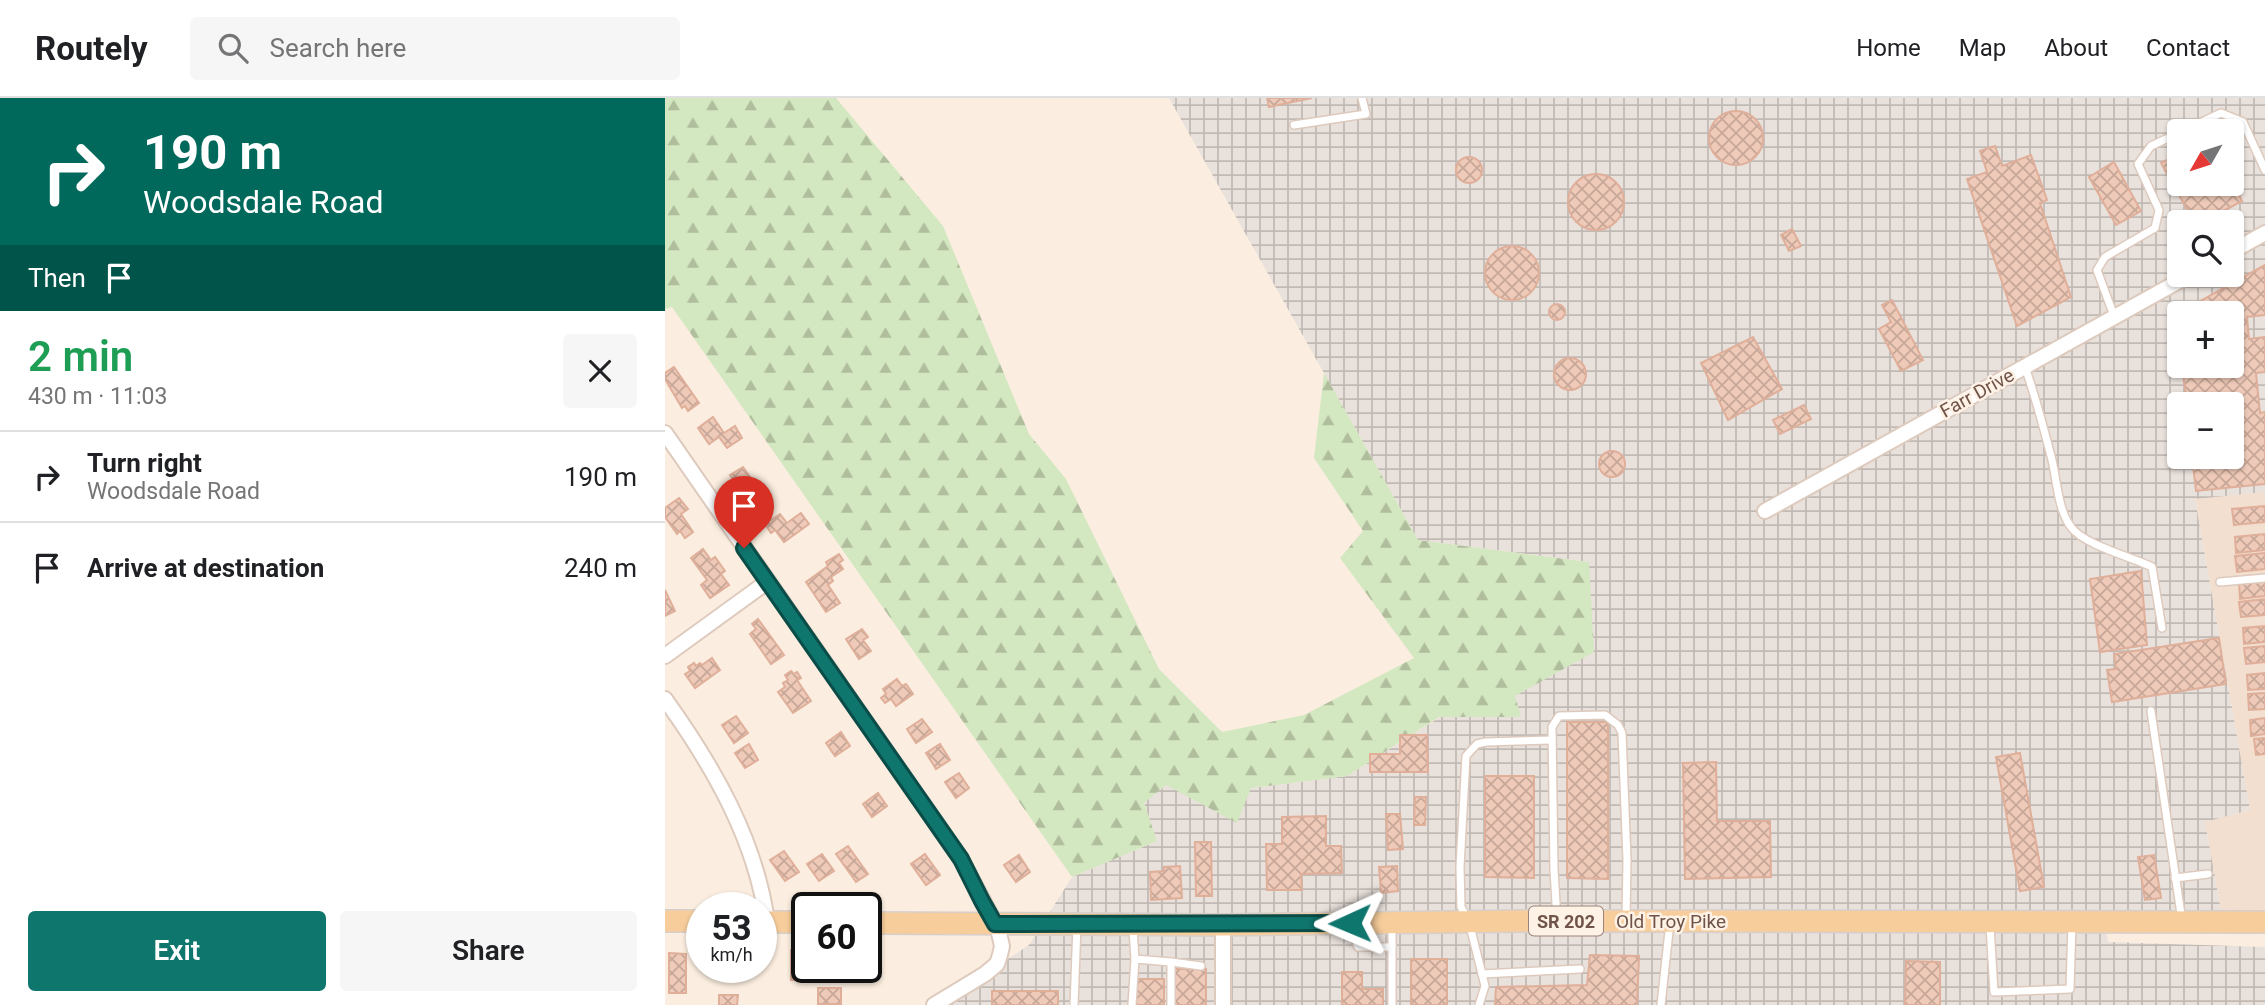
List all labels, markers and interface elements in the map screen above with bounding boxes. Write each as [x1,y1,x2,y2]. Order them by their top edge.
search box [190,17,680,80]
text: Routely [35,29,148,68]
icon: search [214,29,252,67]
text: Search here [270,33,406,63]
text: Home [1856,34,1921,62]
text: Map [1959,34,2006,62]
text: About [2044,34,2108,62]
text: Contact [2146,34,2230,62]
north arrow [2167,119,2243,196]
map controls [2167,119,2244,469]
text: 190 m [143,124,282,181]
icon: right [28,126,119,217]
text: Woodsdale Road [143,183,384,221]
button: search [2167,210,2244,287]
icon: arrive [100,259,138,297]
text: Then [28,263,86,293]
button: + [2167,301,2244,378]
text: 2 min [28,332,133,381]
button: close [563,334,637,408]
street label: Farr Drive [1936,363,2018,423]
text: 430 m · 11:03 [28,383,167,410]
button: − [2167,392,2244,469]
text: Turn right [87,448,202,478]
icon: right [28,458,66,496]
text: 190 m [564,462,637,492]
pin [714,476,774,548]
text: Woodsdale Road [87,478,260,505]
icon: arrive [725,487,763,525]
icon: arrive [28,549,66,587]
text: Arrive at destination [87,553,324,583]
text: 240 m [564,553,637,583]
position arrow [1313,886,1387,960]
speed limit sign: 60 [791,892,882,983]
road number: SR 202 [1529,906,1603,936]
text: 53 [711,908,752,949]
street label: Old Troy Pike [1616,910,1726,933]
button: Exit [28,911,326,991]
button: Share [340,911,637,991]
text: km/h [710,944,753,965]

